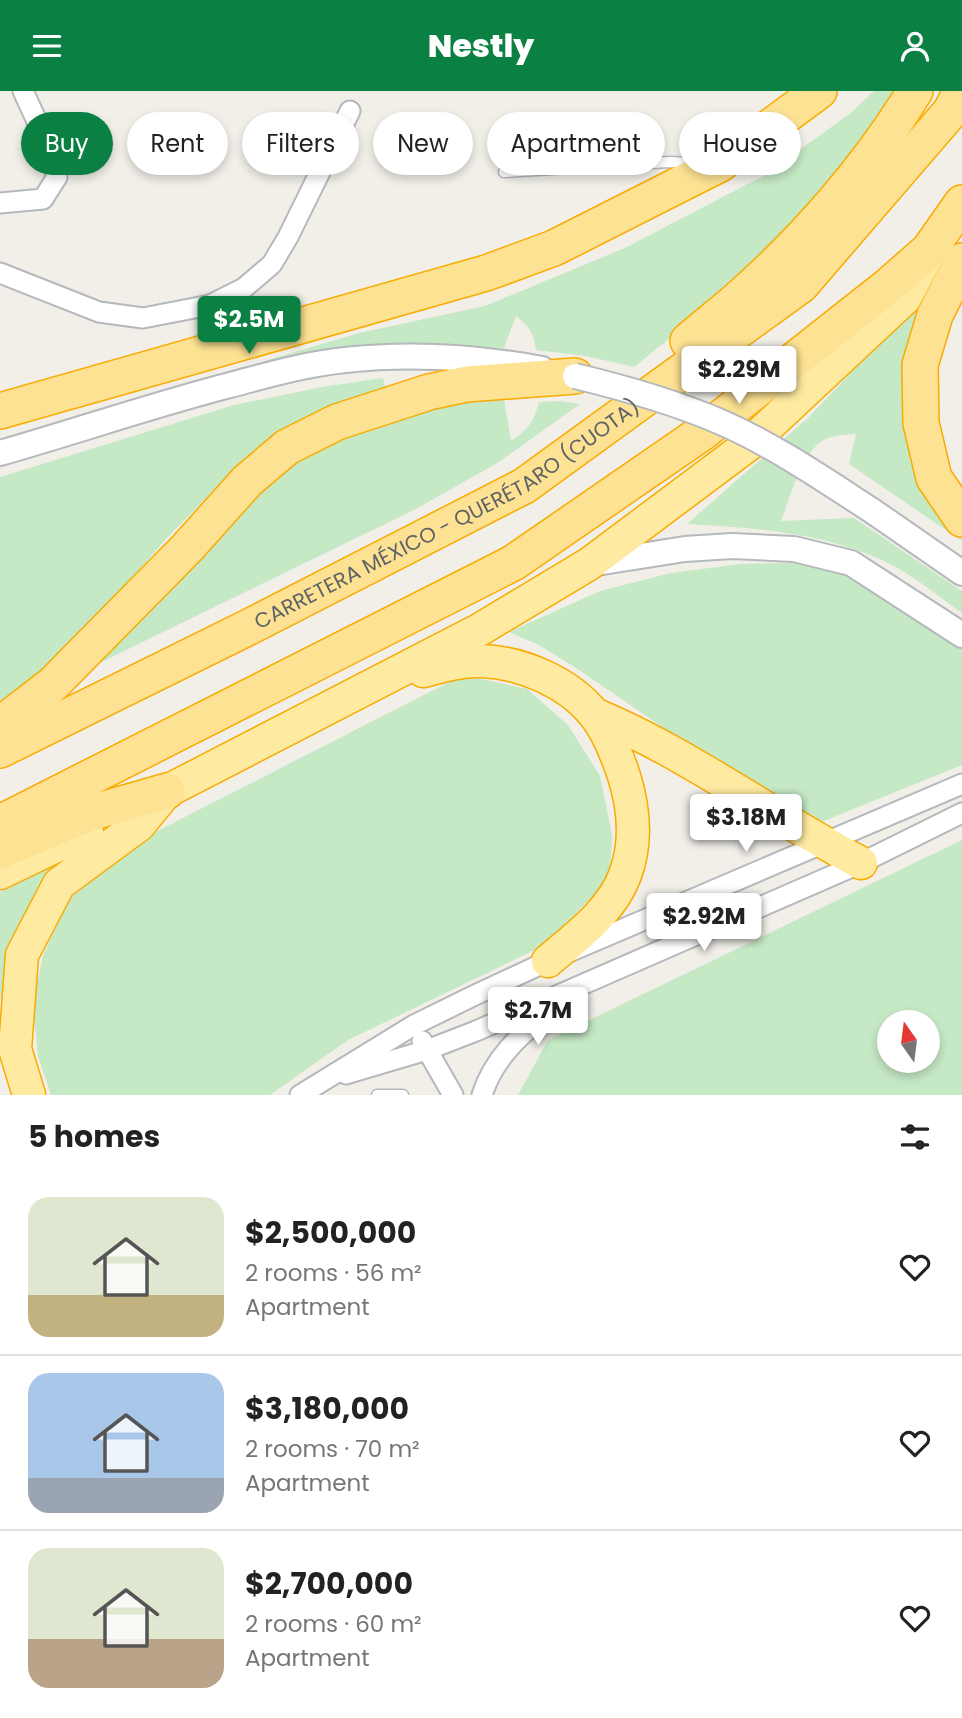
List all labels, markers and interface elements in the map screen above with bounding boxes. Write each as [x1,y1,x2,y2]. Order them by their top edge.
text: Nestly [428,23,534,68]
icon: menu [28,27,66,65]
icon: person [896,27,934,65]
chip: Buy [21,112,113,175]
chip: Rent [127,112,228,175]
chip: Filters [242,112,359,175]
chip: New [373,112,473,175]
chip: Apartment [487,112,665,175]
chip: House [679,112,801,175]
pin: $2.5M [200,296,298,356]
text: $2.5M [214,303,284,335]
pin: $2.29M [682,347,796,406]
text: $2.29M [697,353,781,385]
street label: CARRETERA MÉXICO - QUERÉTARO (CUOTA) [249,392,645,636]
pin: $3.18M [689,795,803,854]
text: $3.18M [706,801,786,833]
pin: $2.92M [647,893,761,953]
text: $2.92M [662,900,746,932]
pin: $2.7M [489,988,587,1047]
text: $2.7M [504,994,572,1026]
north arrow [877,1010,940,1073]
map controls [877,1010,940,1073]
text: 5 homes [28,1115,160,1158]
icon: filters [896,1118,934,1156]
text: $2,500,000 [245,1211,416,1254]
icon: home [84,1225,168,1309]
icon: heart [896,1248,934,1286]
text: 2 rooms · 56 m² [245,1257,422,1289]
text: Apartment [245,1291,370,1323]
text: $3,180,000 [245,1387,409,1430]
icon: home [84,1401,168,1485]
icon: heart [896,1424,934,1462]
text: 2 rooms · 70 m² [245,1433,420,1465]
text: Apartment [245,1467,370,1499]
text: $2,700,000 [245,1562,413,1605]
icon: home [84,1576,168,1660]
icon: heart [896,1599,934,1637]
text: 2 rooms · 60 m² [245,1608,422,1640]
text: Apartment [245,1642,370,1674]

